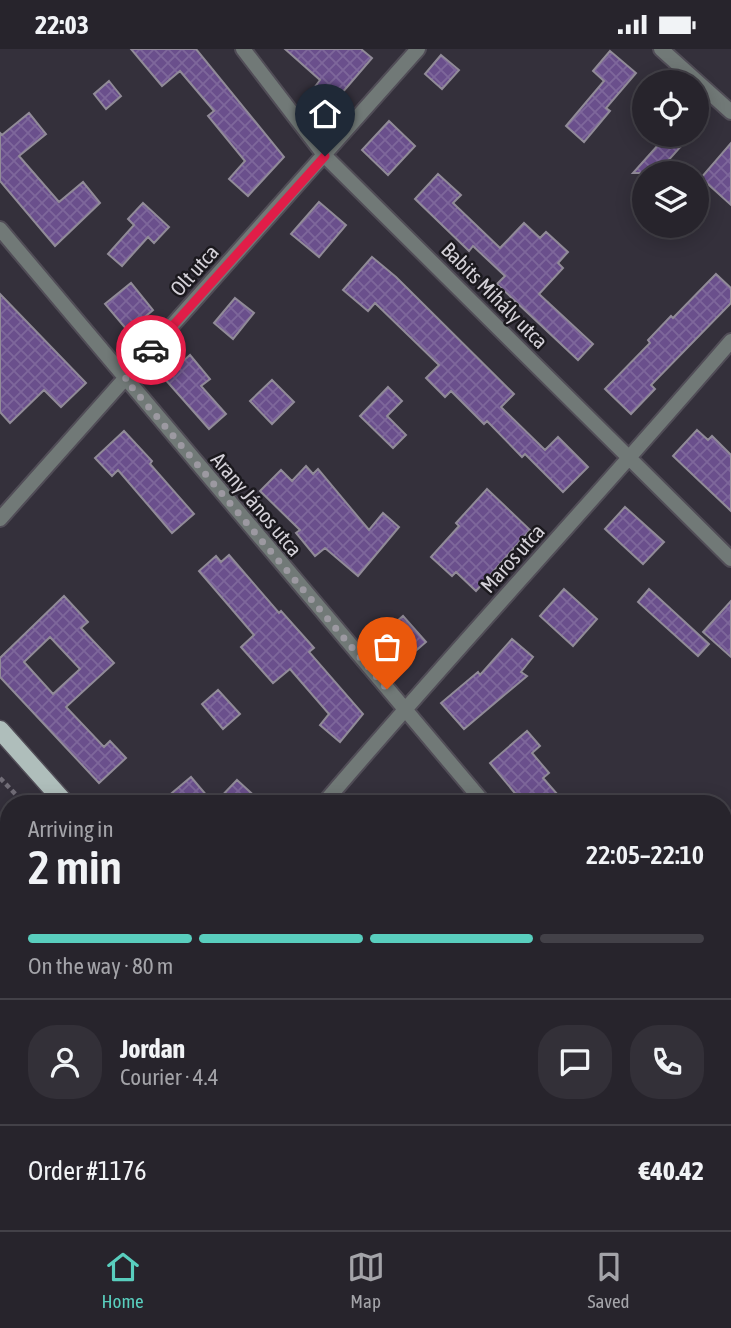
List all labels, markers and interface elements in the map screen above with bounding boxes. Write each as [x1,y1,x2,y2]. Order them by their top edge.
text: 22:03 [35,10,89,40]
map controls [632,70,709,238]
button: locate [632,70,709,147]
pin [295,84,355,156]
icon: home [306,95,344,133]
button: layers [632,161,709,238]
street label: Babits Mihály utca [437,237,553,353]
street label: Olt utca [165,240,223,300]
courier [116,315,186,385]
icon: car [132,331,170,369]
street label: Arany János utca [207,447,307,561]
street label: Maros utca [475,519,549,597]
pin [357,617,417,689]
icon: bag [368,628,406,666]
text: Arriving in [28,816,114,842]
text: 22:05–22:10 [586,840,704,870]
text: 2 min [28,841,122,894]
text: On the way · 80 m [28,953,173,979]
button: person [28,1025,102,1099]
button: chat [538,1025,612,1099]
button: phone [630,1025,704,1099]
text: Jordan [120,1034,185,1064]
text: Courier · 4.4 [120,1064,219,1090]
text: Order #1176 [28,1156,147,1186]
text: €40.42 [639,1156,704,1186]
tab: Home [101,1248,144,1312]
tab: Map [347,1248,385,1312]
tab: Saved [588,1248,630,1312]

